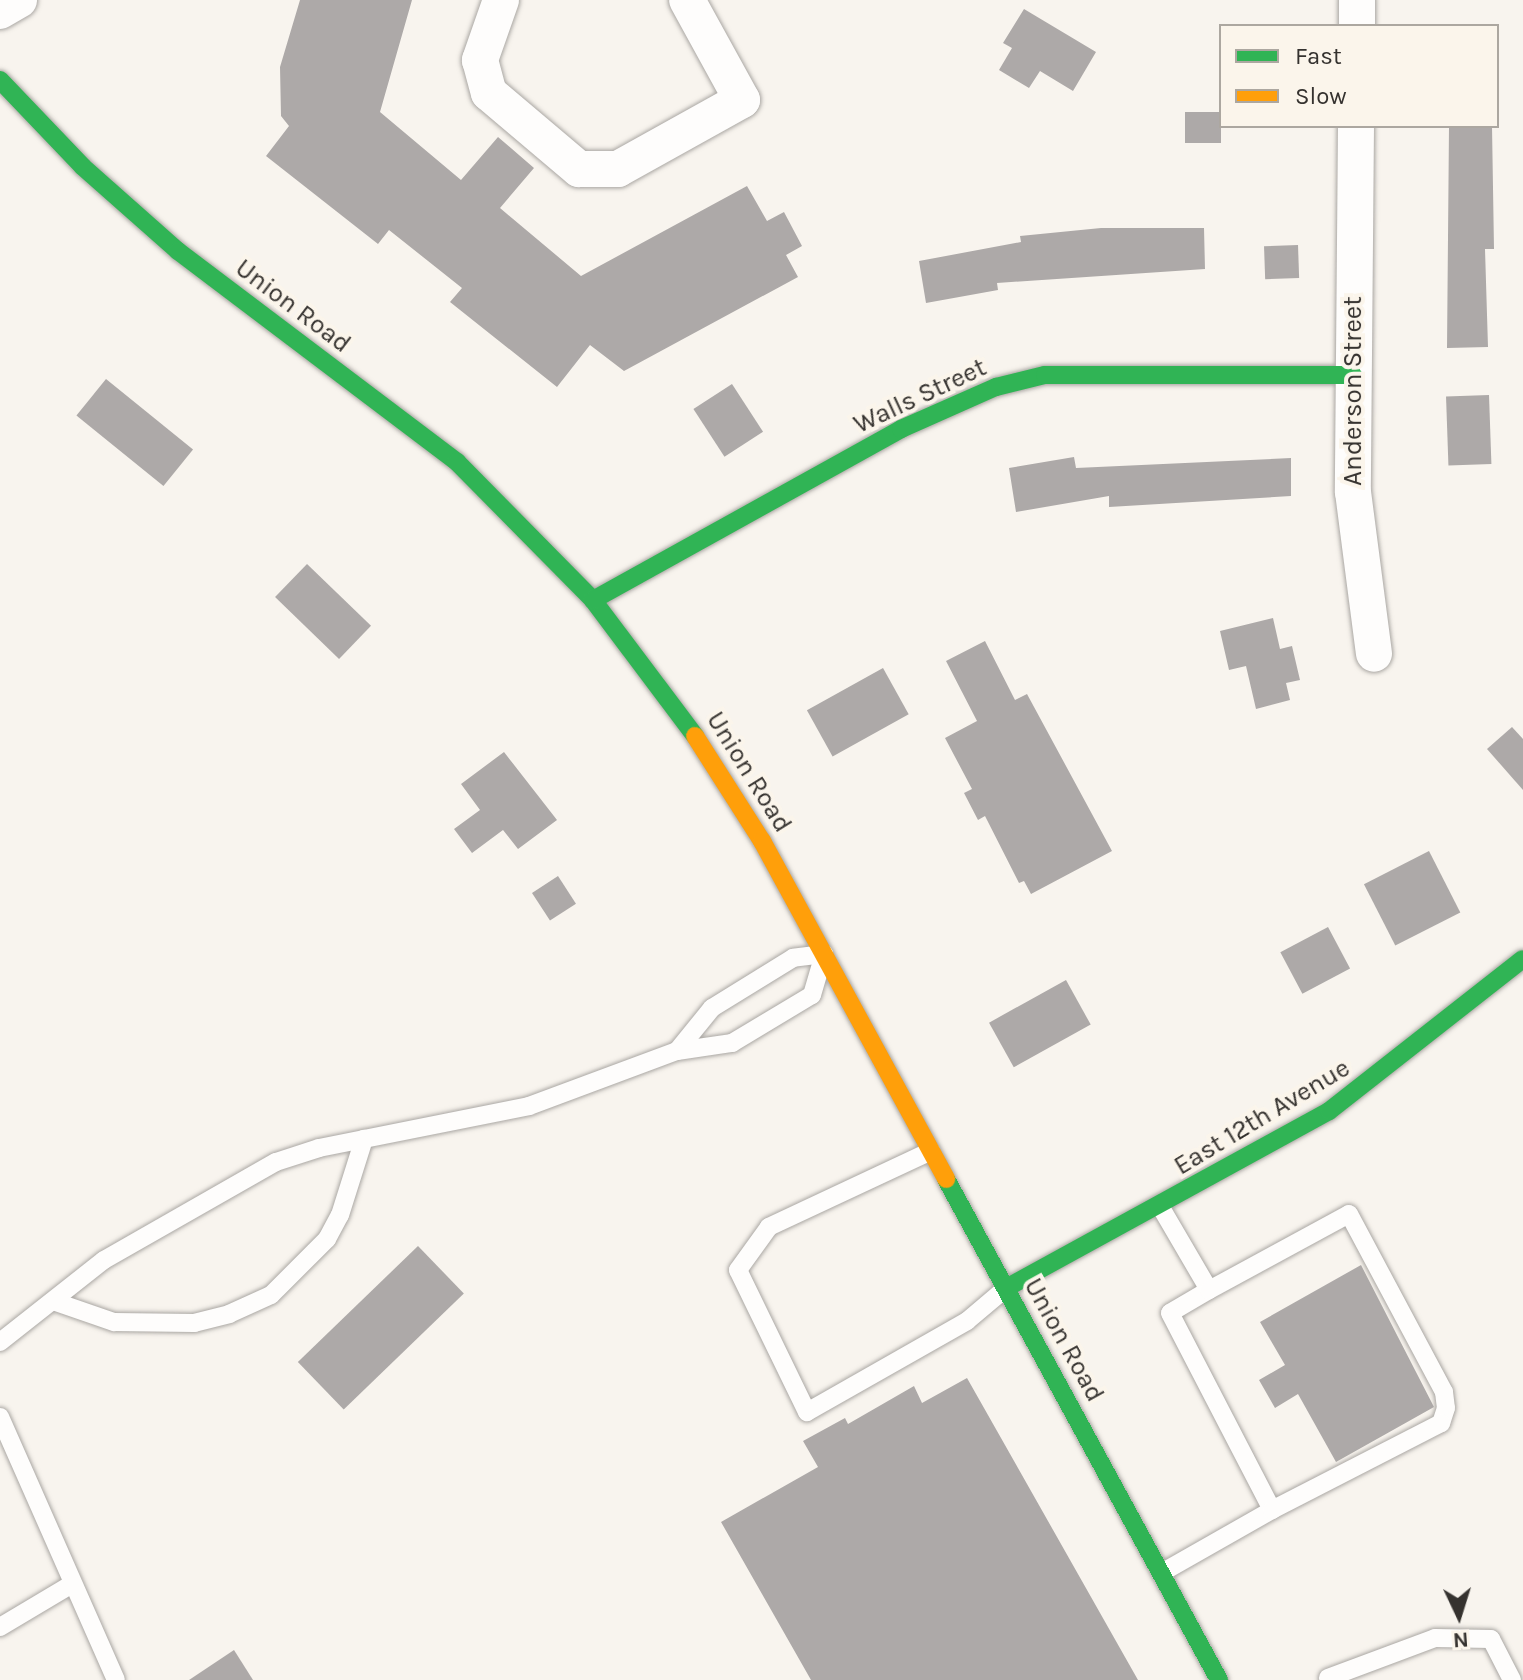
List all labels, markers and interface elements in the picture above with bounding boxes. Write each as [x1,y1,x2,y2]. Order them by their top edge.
legend [1219,24,1499,128]
text: Fast [1295,42,1342,70]
text: Slow [1295,82,1347,110]
street label: Union Road [229,253,357,359]
street label: Anderson Street [1337,296,1369,486]
street label: Walls Street [849,352,991,440]
street label: Union Road [700,706,798,838]
street label: East 12th Avenue [1169,1052,1355,1182]
street label: Union Road [1017,1273,1111,1407]
north arrow [1419,1576,1499,1656]
text: N [1452,1626,1469,1653]

